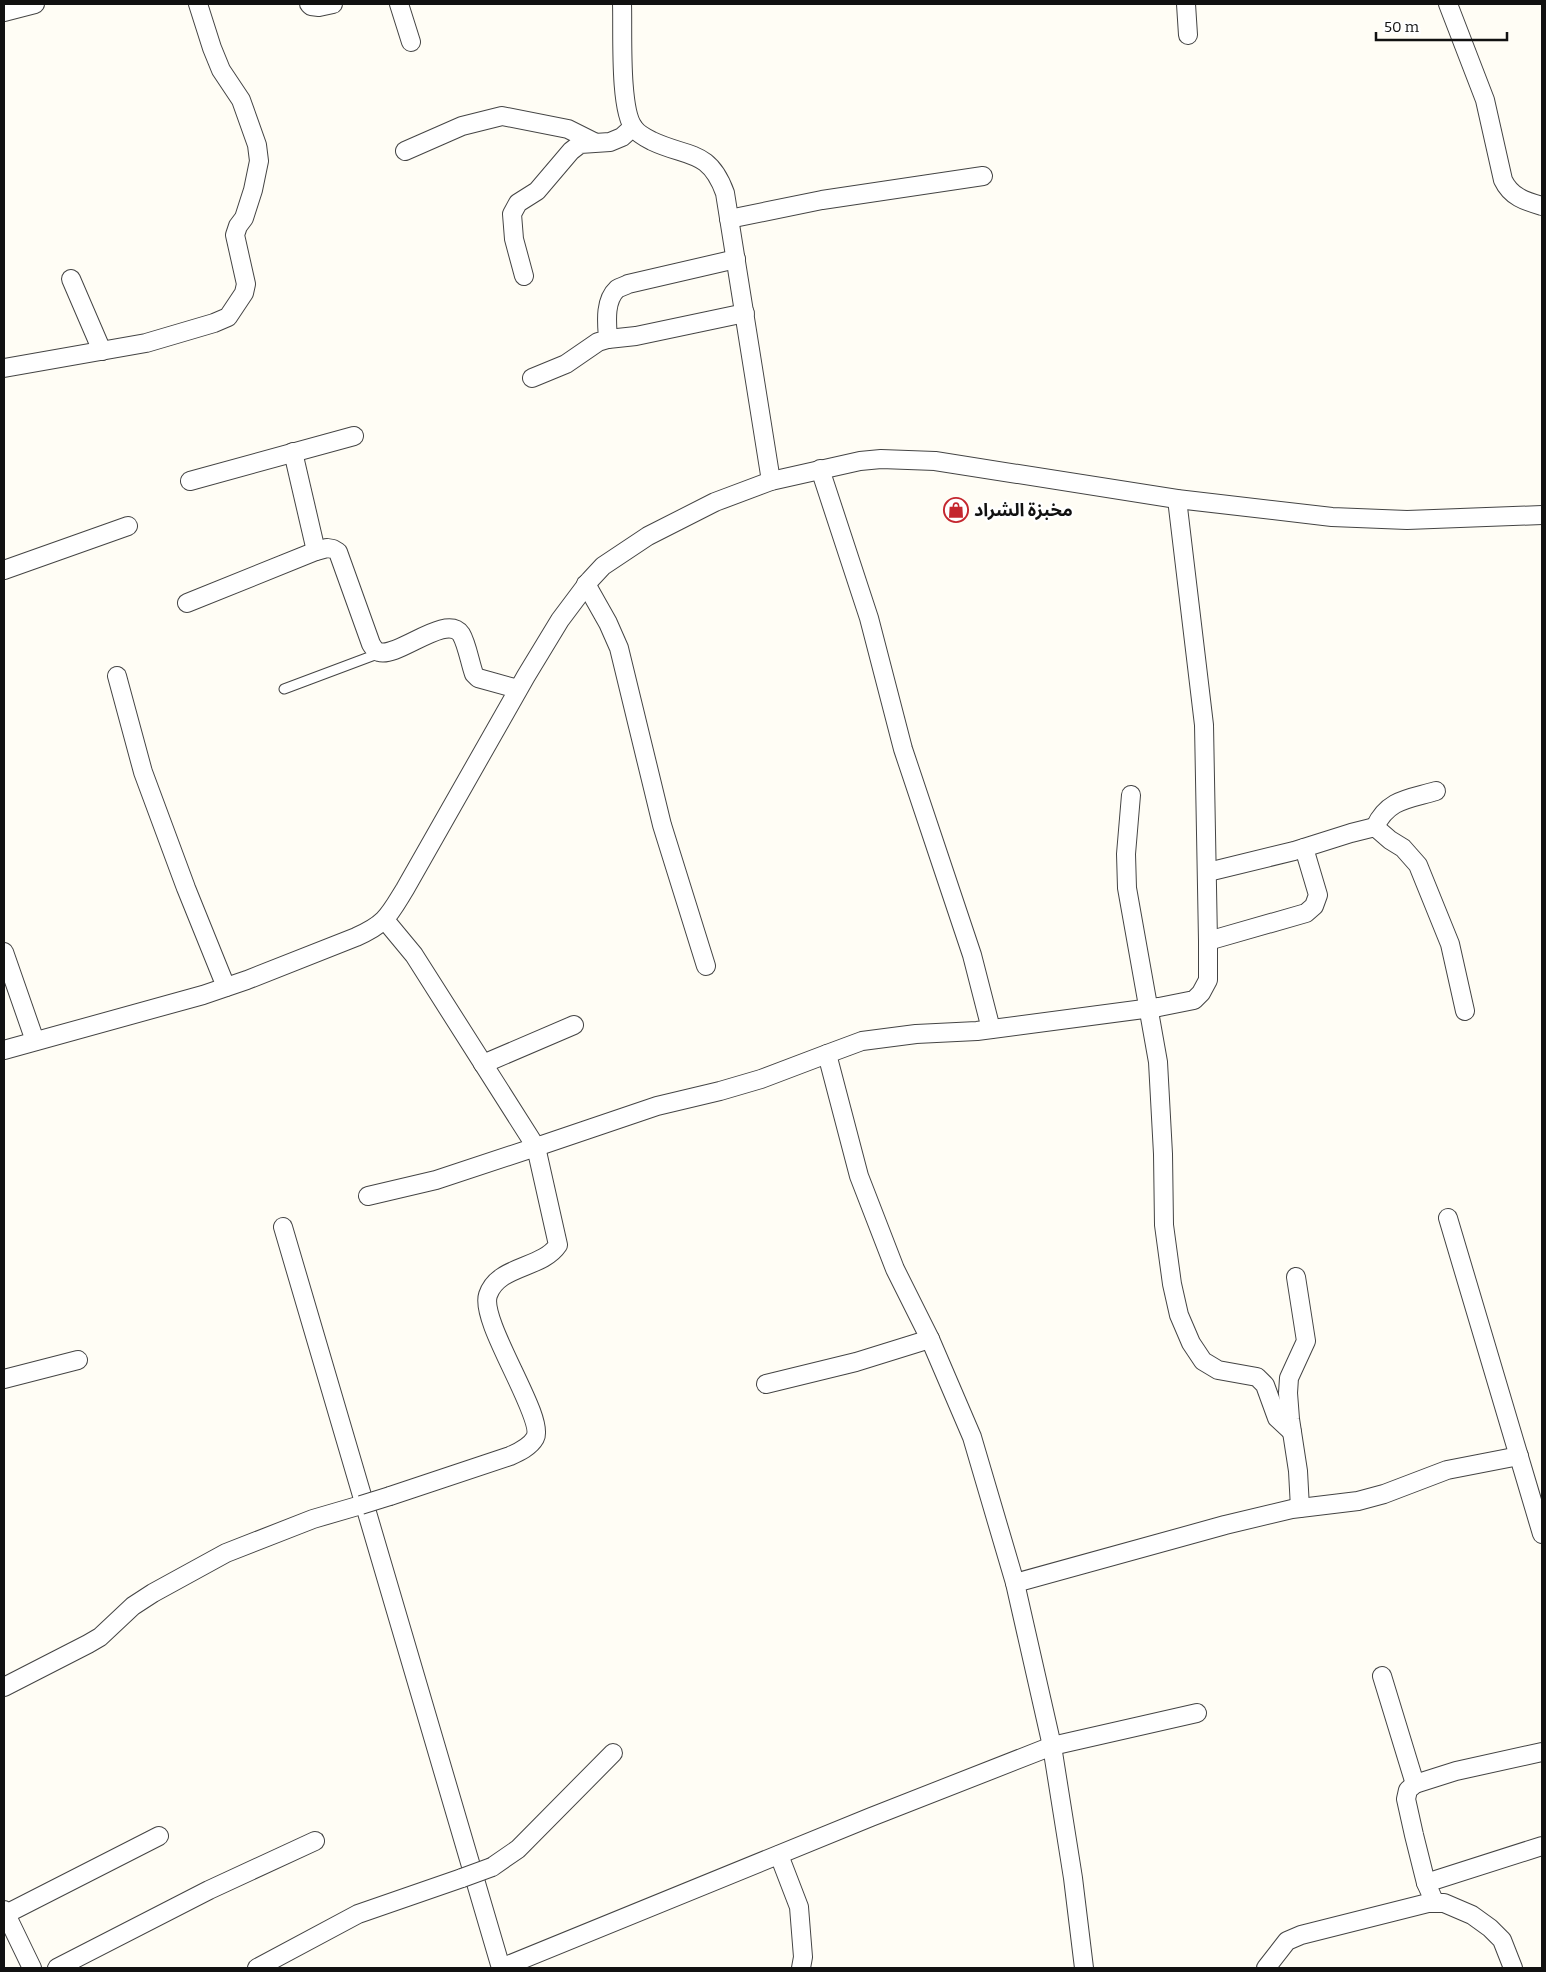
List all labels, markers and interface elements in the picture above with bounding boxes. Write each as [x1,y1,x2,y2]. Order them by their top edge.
scale bar [1376,10,1507,42]
text: 50 m [1384,18,1420,36]
shop icon: مخبزة الشراد [943,497,969,523]
place label: مخبزة الشراد [974,499,1073,521]

